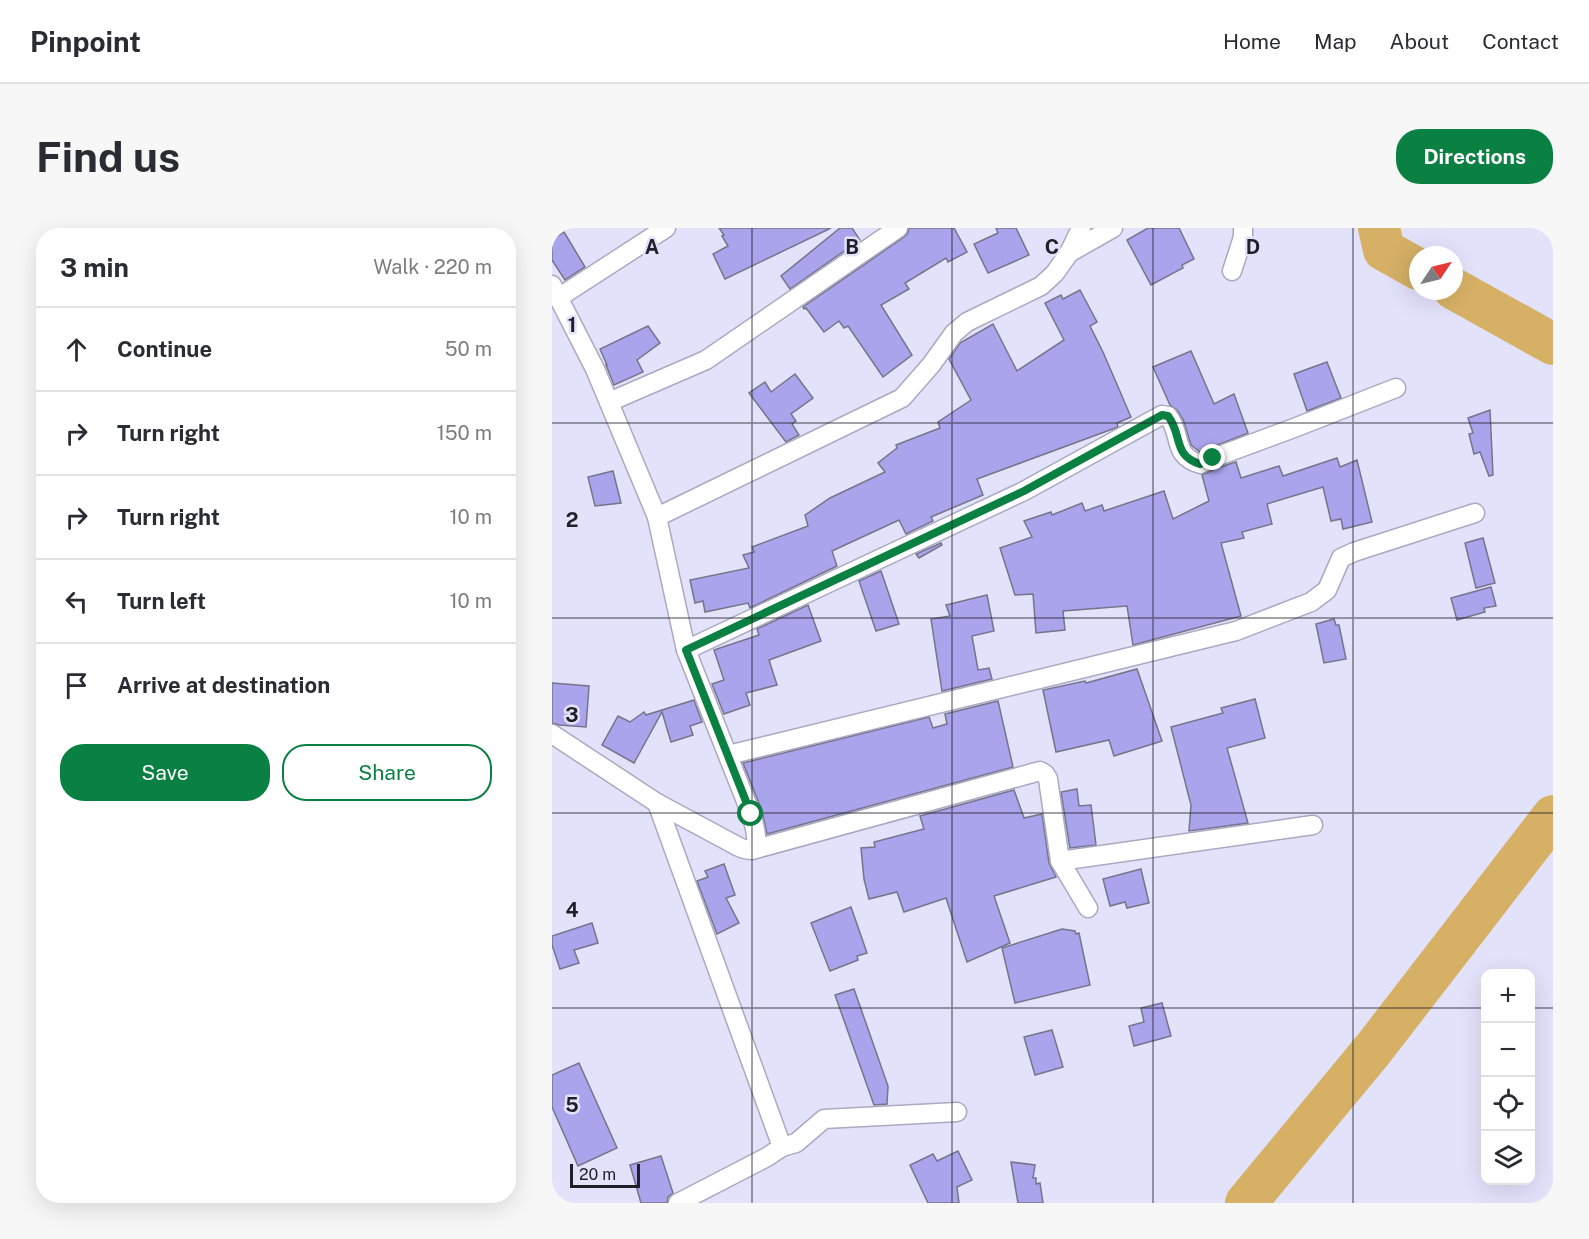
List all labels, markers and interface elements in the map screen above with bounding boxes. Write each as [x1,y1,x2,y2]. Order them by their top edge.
text: Pinpoint [30,25,141,58]
text: Home [1223,29,1281,54]
text: Map [1314,29,1357,54]
text: About [1390,29,1449,54]
text: Contact [1482,29,1559,54]
button: Directions [1396,129,1553,184]
text: Find us [36,132,180,181]
text: A [645,235,659,259]
text: B [845,235,859,259]
text: C [1045,235,1059,259]
text: D [1246,235,1260,259]
north arrow [1409,246,1463,300]
text: 3 min [60,252,129,283]
text: Walk · 220 m [373,255,492,279]
text: 1 [568,313,576,337]
icon: ahead [60,333,93,366]
text: Continue [117,336,212,362]
text: 50 m [445,337,492,361]
icon: right [60,417,93,450]
text: Turn right [117,420,220,446]
text: 150 m [437,421,492,445]
route end [1199,444,1225,470]
icon: right [60,501,93,534]
text: Turn right [117,504,220,530]
text: 10 m [449,505,492,529]
text: 2 [566,508,578,532]
icon: left [60,585,93,618]
text: Turn left [117,588,206,614]
text: 10 m [449,589,492,613]
icon: arrive [60,669,93,702]
text: Arrive at destination [117,672,330,698]
text: 3 [565,703,579,727]
button: Save [60,744,270,801]
button: Share [282,744,492,801]
route start [737,800,763,826]
text: 4 [565,898,579,922]
map controls [1481,969,1535,1185]
button: + [1481,969,1535,1023]
button: − [1481,1023,1535,1077]
button: locate [1481,1077,1535,1131]
text: 5 [565,1093,579,1117]
button: layers [1481,1131,1535,1185]
scale bar [570,1161,640,1188]
text: 20 m [579,1165,616,1184]

